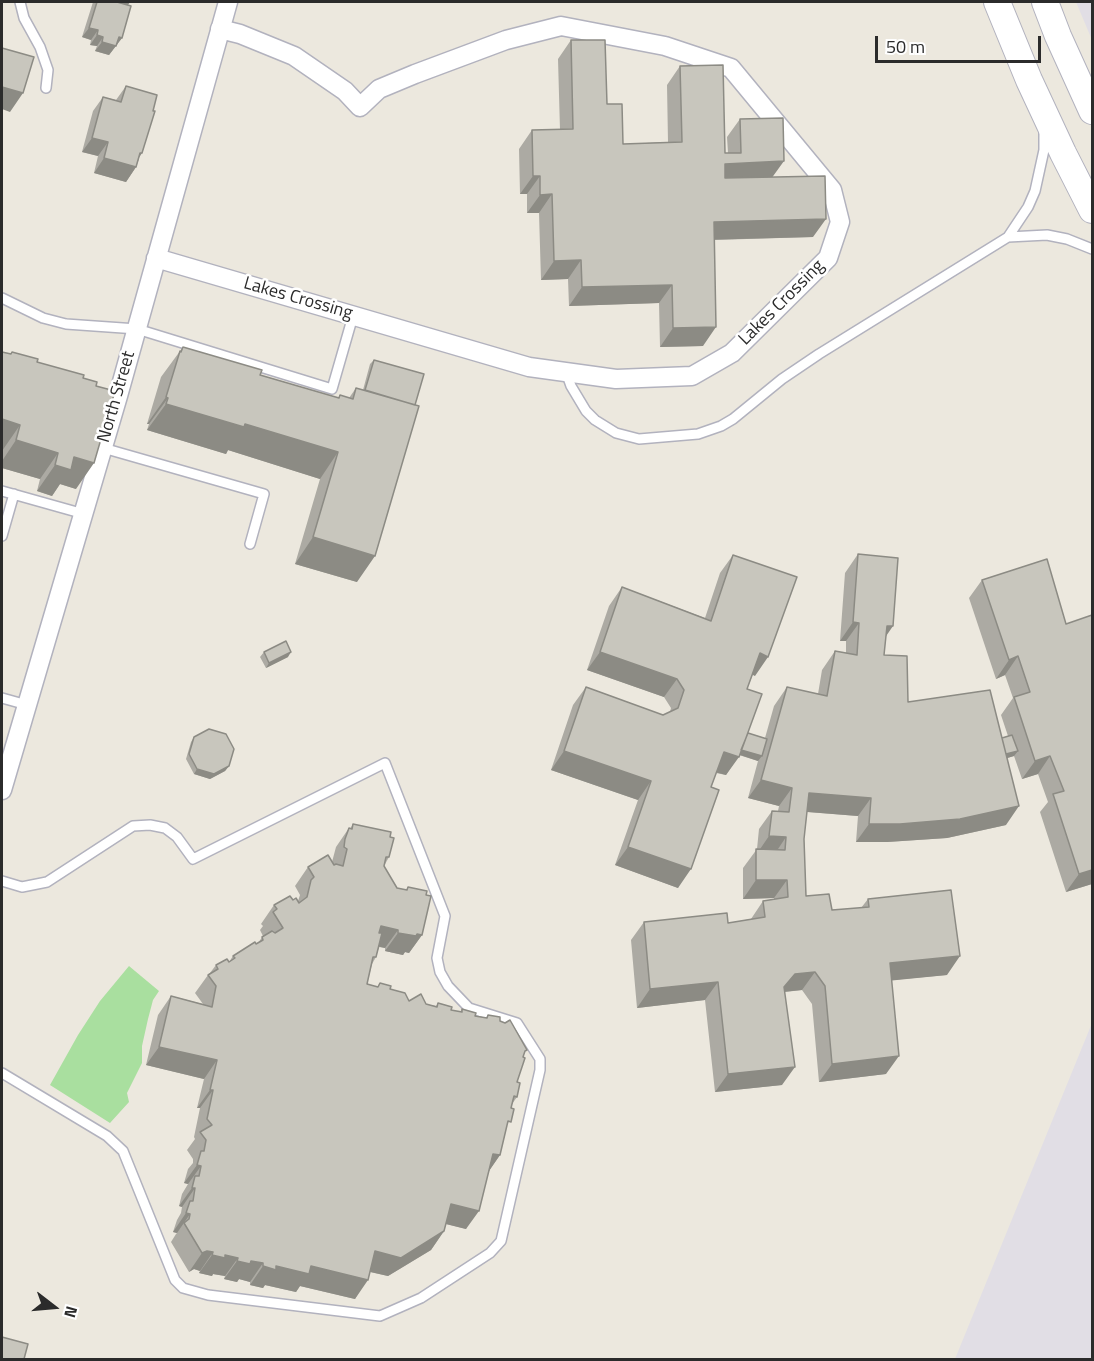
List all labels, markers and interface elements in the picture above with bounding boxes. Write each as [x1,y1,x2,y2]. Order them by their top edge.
scale bar [878,24,1044,62]
text: 50 m [886,33,925,60]
street label: Lakes Crossing [735,256,829,350]
street label: Lakes Crossing [241,273,355,325]
street label: North Street [94,349,140,445]
north arrow [24,1277,84,1337]
text: N [58,1303,84,1321]

